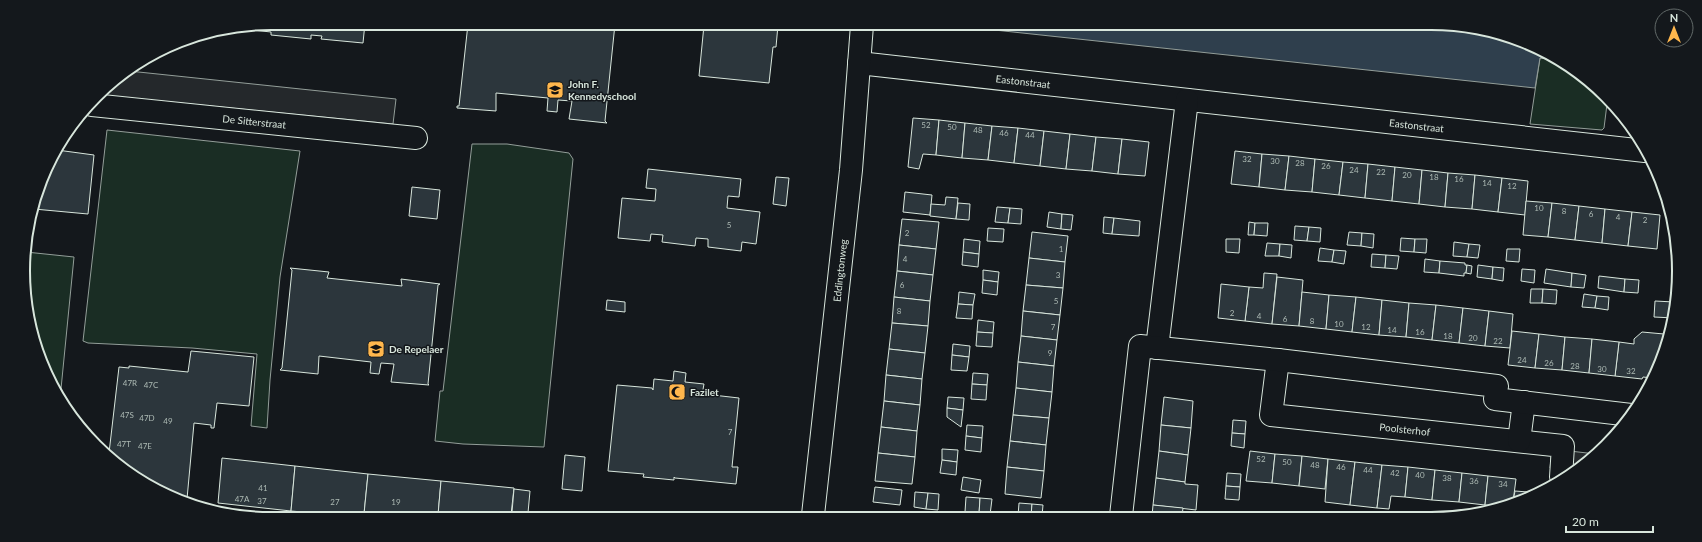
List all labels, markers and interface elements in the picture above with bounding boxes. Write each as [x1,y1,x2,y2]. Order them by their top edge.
north arrow [1654,8,1694,48]
text: N [1670,11,1678,24]
street label: Eastonstraat [995,72,1051,90]
place label: John F. Kennedyschool [568,78,636,102]
school or university icon: John F. Kennedyschool [545,80,565,100]
street label: De Sitterstraat [222,112,287,131]
street label: Eastonstraat [1389,116,1445,134]
house number: 52 [921,120,931,130]
house number: 50 [947,122,957,132]
house number: 48 [973,125,983,135]
house number: 46 [999,128,1009,138]
house number: 44 [1025,130,1035,140]
house number: 32 [1242,154,1252,164]
house number: 30 [1270,156,1280,166]
house number: 28 [1295,158,1305,168]
house number: 26 [1321,161,1331,171]
house number: 24 [1349,165,1359,175]
house number: 22 [1376,167,1386,177]
house number: 20 [1402,170,1412,180]
house number: 18 [1429,172,1439,182]
house number: 16 [1454,174,1464,184]
house number: 14 [1482,178,1492,188]
house number: 12 [1507,181,1517,191]
house number: 10 [1534,203,1544,213]
house number: 8 [1562,206,1567,216]
house number: 6 [1589,209,1594,219]
house number: 4 [1616,212,1621,222]
house number: 2 [1643,215,1648,225]
house number: 5 [727,220,732,230]
house number: 2 [905,228,910,238]
street label: Eddingtonweg [831,238,849,302]
house number: 1 [1059,244,1064,254]
house number: 4 [903,254,908,264]
house number: 3 [1056,270,1061,280]
house number: 6 [900,280,905,290]
house number: 5 [1054,296,1059,306]
house number: 8 [897,306,902,316]
house number: 2 [1230,308,1235,318]
house number: 4 [1257,311,1262,321]
house number: 6 [1283,314,1288,324]
house number: 8 [1310,316,1315,326]
house number: 10 [1334,319,1344,329]
house number: 7 [1051,322,1056,332]
house number: 12 [1361,322,1371,332]
house number: 14 [1387,325,1397,335]
house number: 16 [1415,327,1425,337]
house number: 18 [1443,331,1453,341]
house number: 20 [1468,333,1478,343]
house number: 22 [1493,336,1503,346]
school or university icon: De Repelaer [366,339,386,359]
place label: De Repelaer [389,343,444,355]
house number: 9 [1048,348,1053,358]
house number: 24 [1517,355,1527,365]
house number: 26 [1544,358,1554,368]
house number: 28 [1570,361,1580,371]
house number: 30 [1597,364,1607,374]
house number: 32 [1626,366,1636,376]
house number: 47R [123,378,137,388]
house number: 47C [144,380,159,390]
mosque icon: Fazilet [667,382,687,402]
place label: Fazilet [690,386,719,398]
house number: 47S [120,410,134,420]
house number: 47D [139,413,155,423]
house number: 49 [163,416,173,426]
street label: Poolsterhof [1379,421,1431,438]
house number: 7 [728,427,733,437]
house number: 47T [117,439,131,449]
house number: 47E [138,441,152,451]
house number: 52 [1256,454,1266,464]
house number: 50 [1282,457,1292,467]
house number: 48 [1310,460,1320,470]
house number: 46 [1336,462,1346,472]
house number: 44 [1363,465,1373,475]
house number: 42 [1390,468,1400,478]
house number: 40 [1415,470,1425,480]
house number: 38 [1442,473,1452,483]
house number: 36 [1469,476,1479,486]
house number: 34 [1498,479,1508,489]
house number: 41 [258,483,268,493]
house number: 47A [235,494,250,504]
house number: 37 [257,496,267,506]
house number: 27 [330,497,340,507]
house number: 19 [391,497,401,507]
scale bar [1566,508,1653,534]
text: 20 m [1572,514,1599,529]

